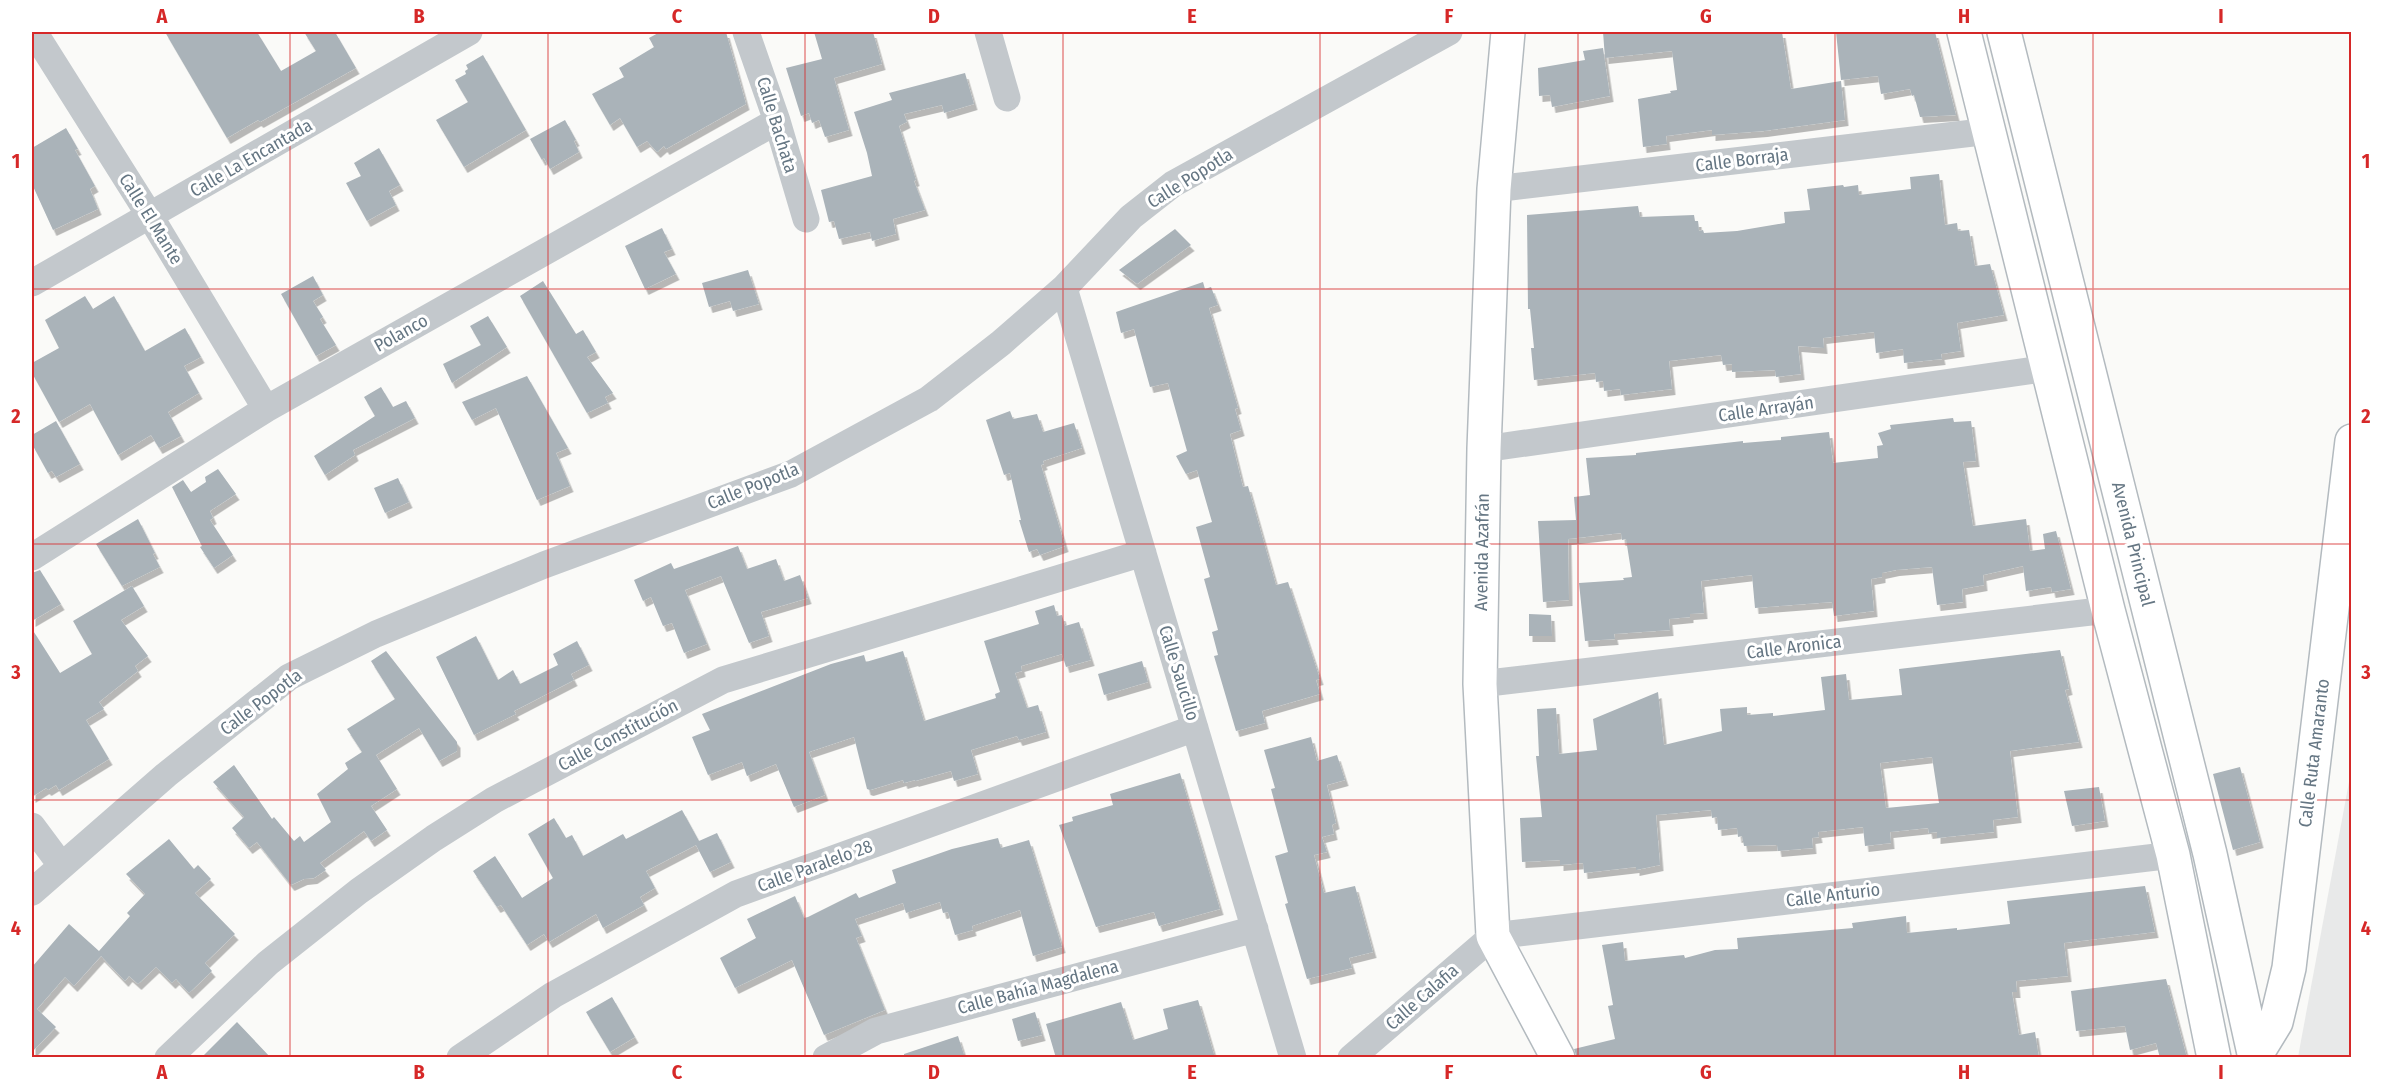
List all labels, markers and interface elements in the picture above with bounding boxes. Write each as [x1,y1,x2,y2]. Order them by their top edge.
text: A [156,4,169,28]
text: B [413,4,425,28]
text: C [672,4,683,28]
text: D [928,4,940,28]
text: E [1187,4,1197,28]
text: F [1445,4,1454,28]
text: G [1700,4,1712,28]
text: H [1958,4,1970,28]
text: I [2218,4,2224,28]
street label: Calle Bachata [752,74,802,176]
street label: Calle La Encantada [186,114,316,202]
street label: Calle Popotla [1143,143,1237,213]
street label: Calle Borraja [1694,143,1790,177]
text: 1 [12,149,20,173]
text: 1 [2362,149,2370,173]
street label: Calle El Mante [114,169,188,269]
street label: Polanco [370,309,432,357]
street label: Calle Arrayán [1717,391,1815,427]
text: 2 [10,404,21,428]
text: 2 [2360,404,2371,428]
street label: Calle Popotla [704,458,802,514]
street label: Avenida Principal [2107,480,2159,609]
street label: Avenida Azafrán [1470,493,1494,611]
street label: Calle Saucillo [1154,623,1204,723]
street label: Calle Aronica [1745,630,1843,664]
text: 3 [10,660,21,684]
text: 3 [2360,660,2371,684]
street label: Calle Popotla [216,664,306,740]
street label: Calle Ruta Amaranto [2294,678,2334,828]
street label: Calle Constitución [554,694,682,776]
street label: Calle Paralelo 28 [755,835,875,897]
street label: Calle Anturio [1785,878,1881,912]
text: 4 [11,916,21,940]
text: 4 [2361,916,2371,940]
street label: Calle Bahía Magdalena [955,955,1121,1019]
street label: Calle Calafia [1381,959,1463,1035]
text: A [156,1060,169,1084]
text: B [413,1060,425,1084]
text: C [672,1060,683,1084]
text: D [928,1060,940,1084]
text: E [1187,1060,1197,1084]
text: F [1445,1060,1454,1084]
text: G [1700,1060,1712,1084]
text: H [1958,1060,1970,1084]
text: I [2218,1060,2224,1084]

